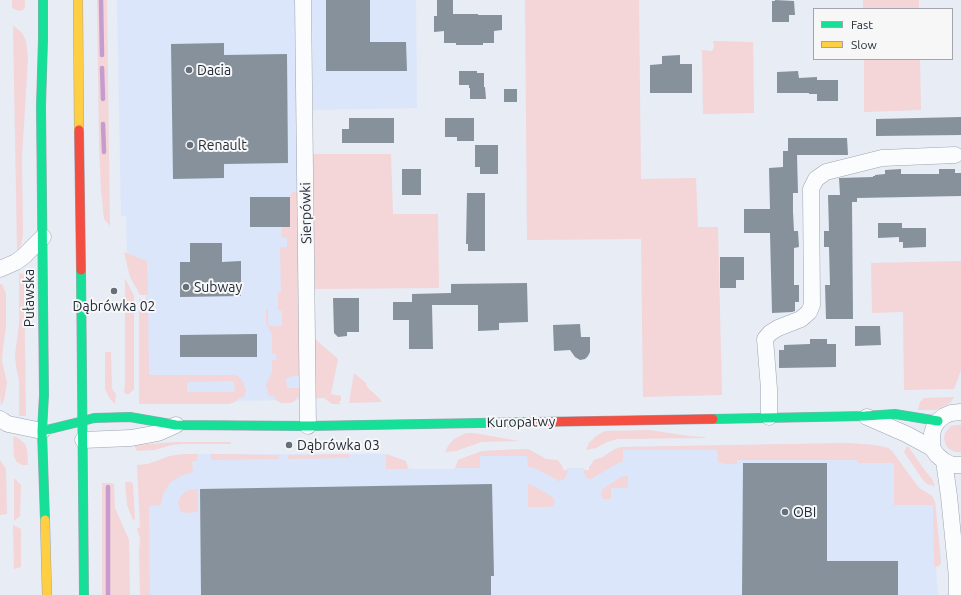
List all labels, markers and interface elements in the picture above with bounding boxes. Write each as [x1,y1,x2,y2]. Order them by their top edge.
legend [813,8,953,60]
text: Fast [851,18,873,31]
text: Slow [851,38,877,51]
place label: Dacia [197,62,231,78]
marker: Dacia [184,65,194,75]
place label: Renault [198,137,247,153]
marker: Renault [185,140,195,150]
street label: Sierpówki [297,182,315,244]
street label: Puławska [21,269,37,327]
place label: Subway [194,279,242,295]
marker: Subway [181,282,191,292]
marker: Dąbrówka 02 [109,286,119,296]
place label: Dąbrówka 02 [73,298,155,314]
street label: Kuropatwy [487,413,555,431]
place label: Dąbrówka 03 [297,437,380,453]
marker: Dąbrówka 03 [284,440,294,450]
place label: OBI [793,504,816,520]
marker: OBI [780,507,790,517]

